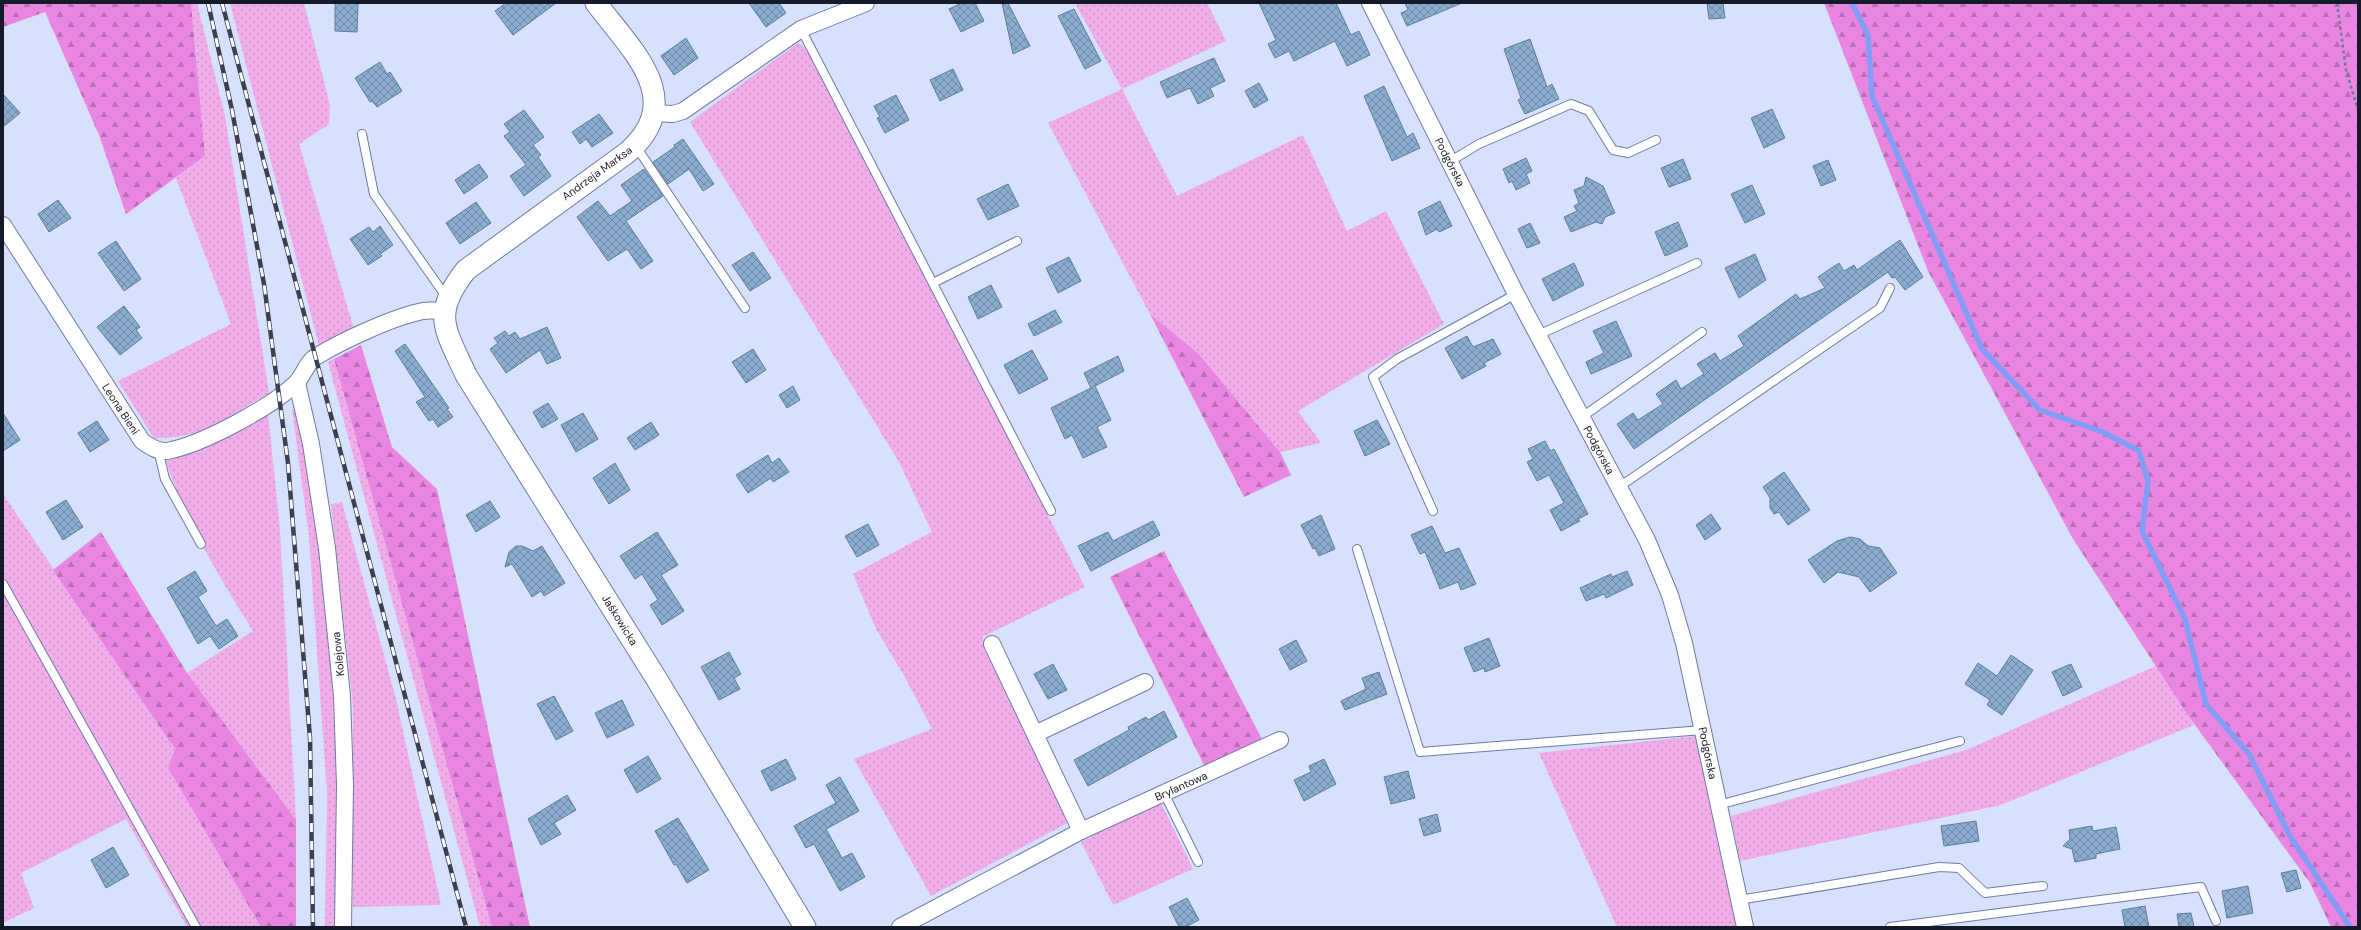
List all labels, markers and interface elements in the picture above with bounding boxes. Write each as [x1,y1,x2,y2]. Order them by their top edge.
street label: Podgórska [1432,135,1468,189]
street label: Andrzeja Marksa [559,143,635,203]
street label: Leona Bieni [99,381,143,437]
street label: Podgórska [1580,423,1618,477]
street label: Jaśkowicka [599,592,641,648]
street label: Kolejowa [329,631,347,677]
street label: Podgórska [1696,726,1720,780]
street label: Brylantowa [1152,768,1210,804]

